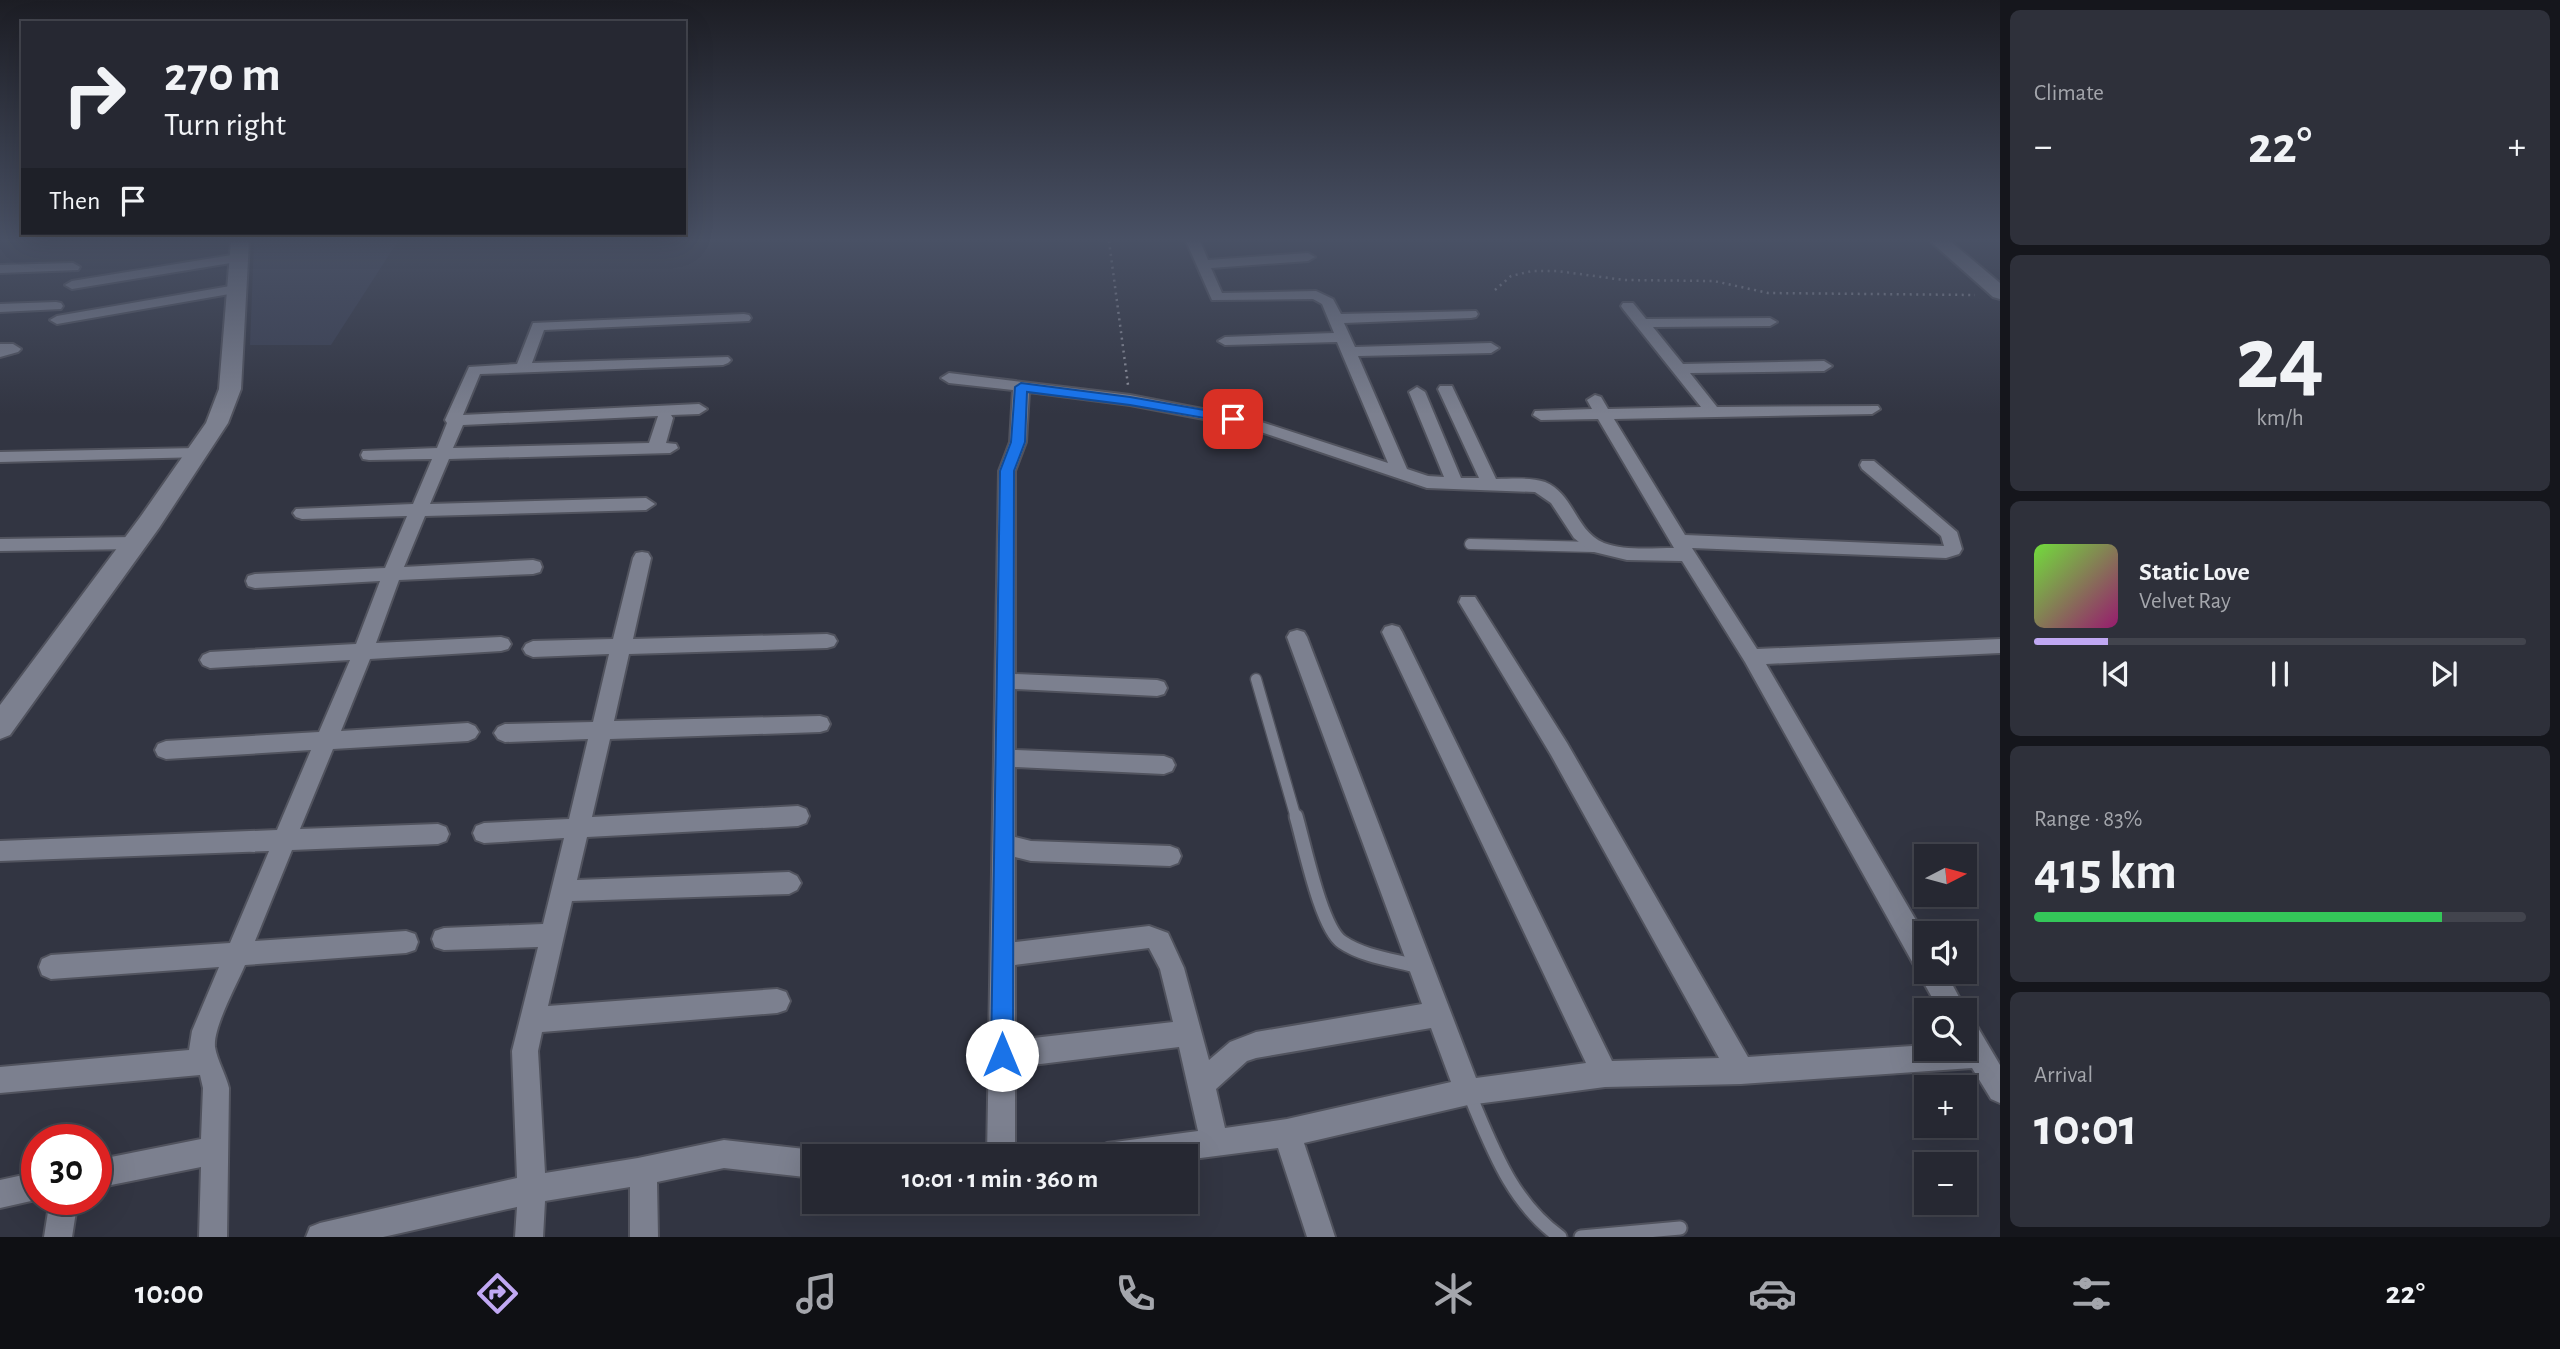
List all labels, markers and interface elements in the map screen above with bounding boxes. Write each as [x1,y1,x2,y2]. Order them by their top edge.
icon: right [49,49,140,140]
text: 270 m [164,51,281,100]
text: Climate [2034,82,2104,105]
text: Turn right [164,109,286,141]
text: 22° [2248,120,2312,172]
text: − [2034,128,2052,166]
text: + [2508,128,2526,166]
icon: arrive [114,182,152,220]
text: Then [49,188,100,214]
text: 24 [2236,314,2324,405]
pin [1203,389,1263,449]
icon: arrive [1214,400,1252,438]
text: km/h [2256,407,2304,430]
text: Static Love [2139,559,2250,585]
text: Velvet Ray [2139,590,2231,613]
icon: previous [2097,655,2135,693]
icon: pause [2261,655,2299,693]
icon: next [2425,655,2463,693]
text: Range · 83% [2034,808,2143,831]
north arrow [1914,844,1978,906]
map controls [1914,844,1977,1215]
text: 415 km [2034,846,2177,898]
button: sound [1914,921,1977,984]
button: search [1914,998,1977,1061]
position arrow [965,1018,1039,1092]
text: Arrival [2034,1064,2093,1087]
button: + [1914,1075,1977,1138]
text: 10:01 [2034,1102,2138,1154]
speed limit sign: 30 [21,1124,112,1215]
button: − [1914,1152,1977,1215]
text: 10:01 · 1 min · 360 m [902,1166,1098,1192]
icon: directions [473,1269,522,1318]
icon: music [792,1269,841,1318]
icon: phone [1111,1269,1160,1318]
icon: climate [1429,1269,1478,1318]
icon: car [1748,1269,1797,1318]
icon: filters [2067,1269,2116,1318]
text: 10:00 [135,1277,204,1309]
text: 22° [2386,1277,2425,1309]

